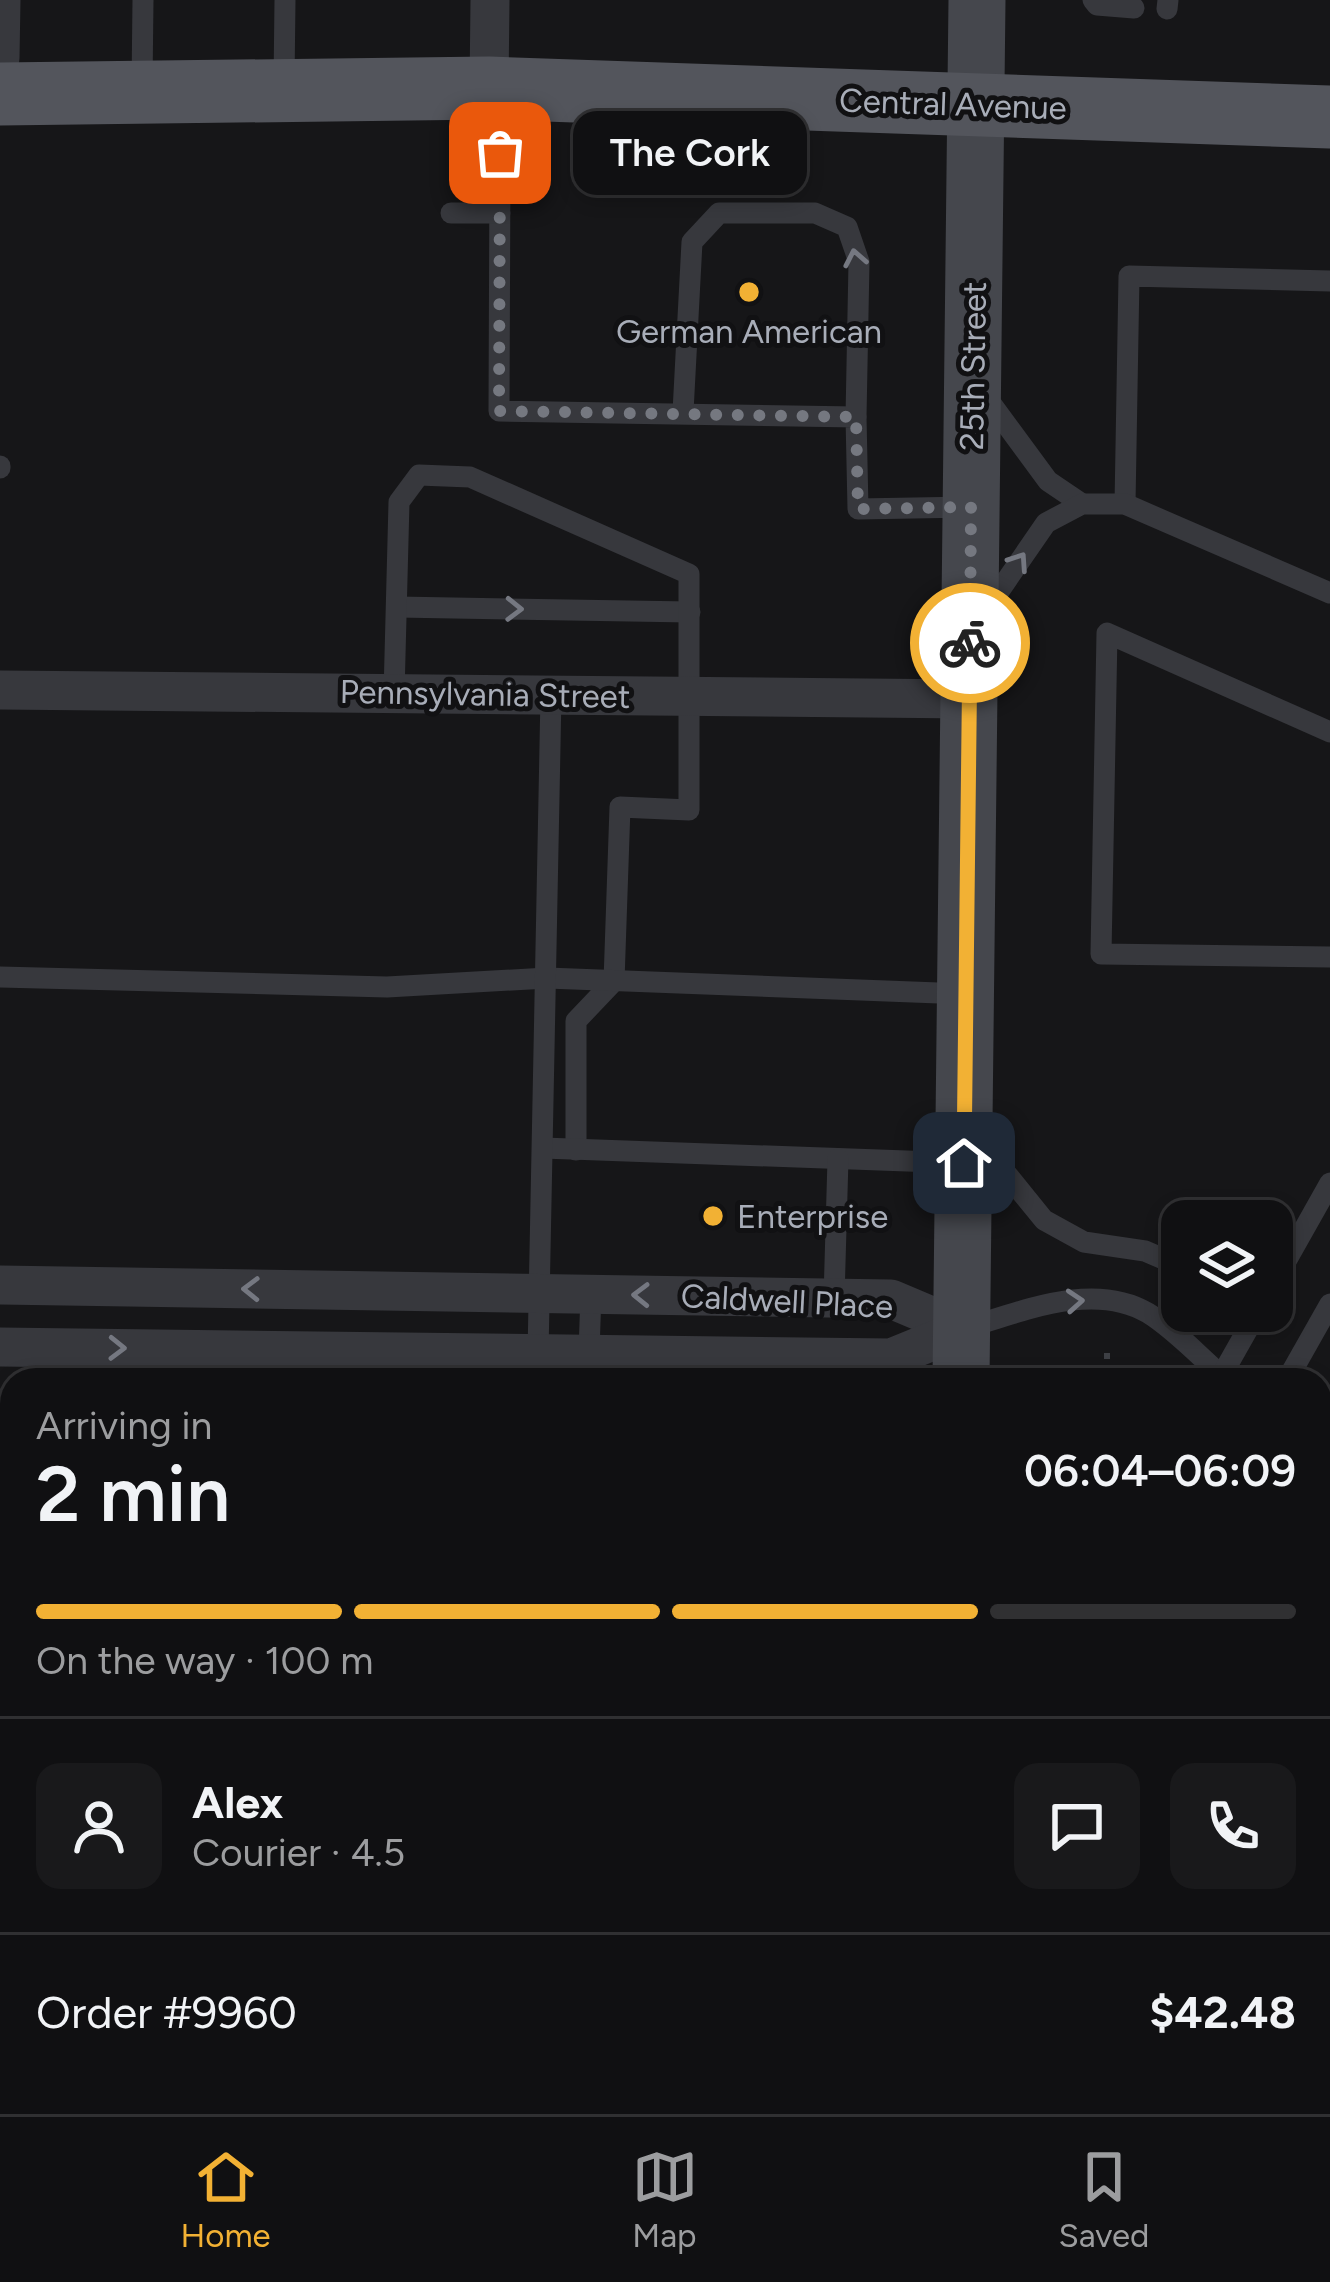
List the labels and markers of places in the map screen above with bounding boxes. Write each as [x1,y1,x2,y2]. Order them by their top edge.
pin [449,102,551,204]
callout: The Cork [572,111,806,195]
marker: German American [736,279,762,305]
place label: German American [616,312,882,351]
pin [913,1112,1015,1214]
place label: Enterprise [737,1197,888,1236]
marker: Enterprise [700,1203,726,1229]

